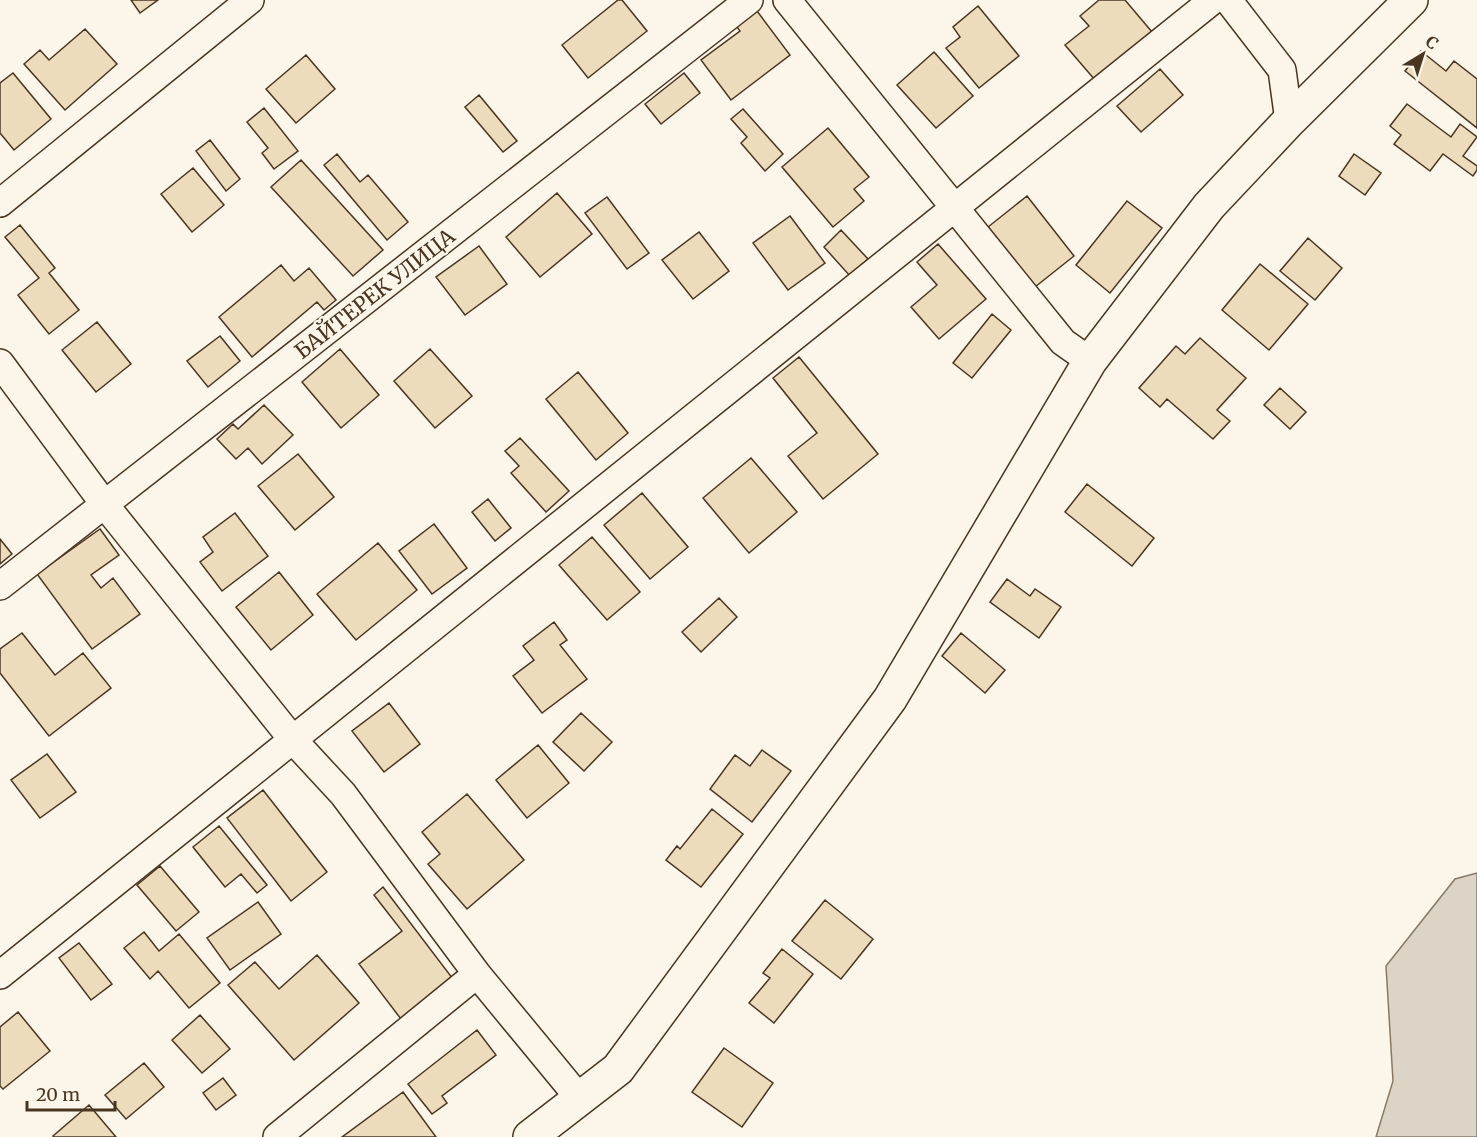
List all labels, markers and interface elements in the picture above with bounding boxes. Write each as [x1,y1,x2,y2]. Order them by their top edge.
north arrow [1393,24,1453,84]
text: С [1422,31,1443,53]
street label: БАЙТЕРЕК УЛИЦА [289,222,460,365]
scale bar [27,1074,116,1112]
text: 20 m [36,1083,80,1106]

